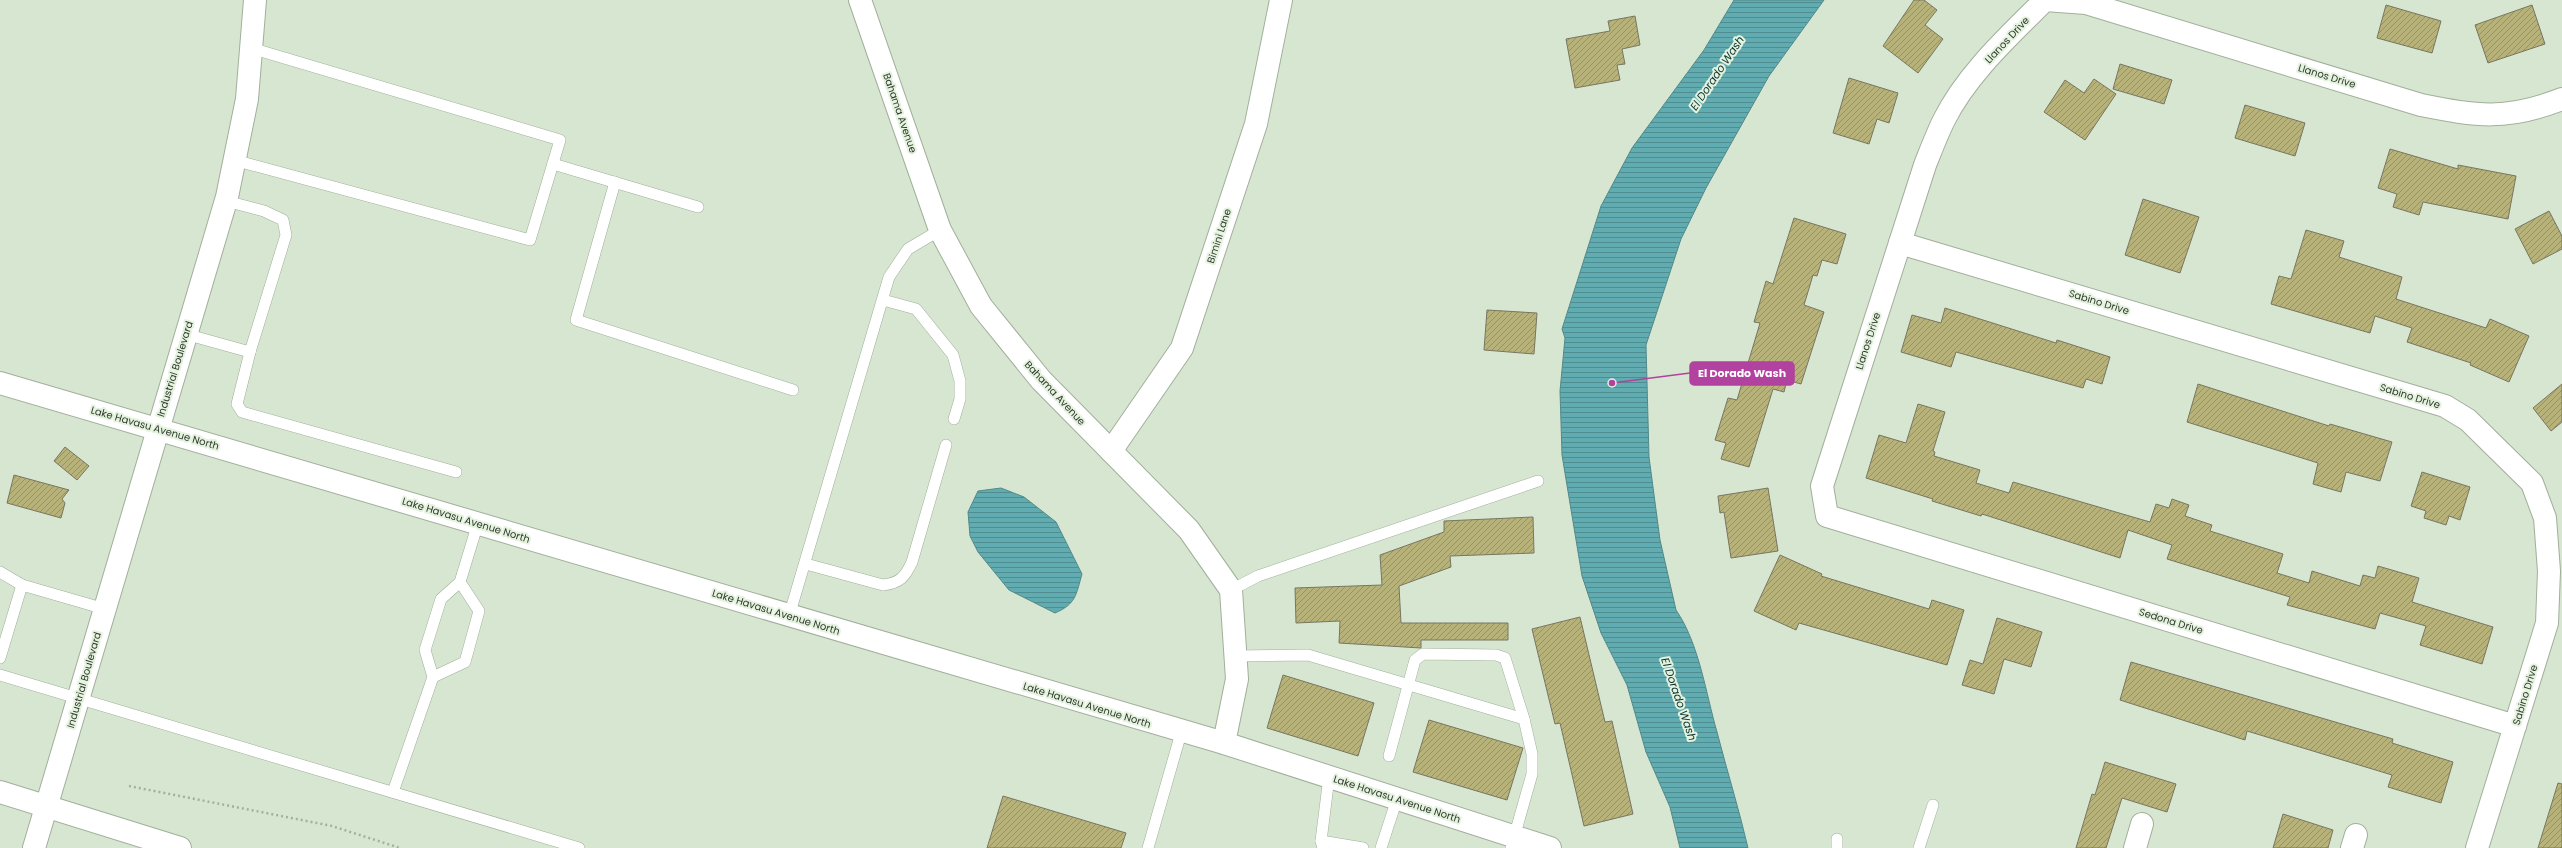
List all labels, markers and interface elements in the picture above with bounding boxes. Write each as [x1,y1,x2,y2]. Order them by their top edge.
street label: Llanos Drive [1981,13,2033,67]
water label: El Dorado Wash [1686,33,1748,113]
street label: Llanos Drive [2296,60,2358,92]
street label: Bahama Avenue [879,71,921,155]
street label: Bimini Lane [1203,207,1235,265]
street label: Sabino Drive [2067,286,2131,318]
street label: Llanos Drive [1852,310,1884,372]
street label: Industrial Boulevard [153,319,197,419]
street label: Bahama Avenue [1021,357,1089,429]
callout: El Dorado Wash [1690,362,1794,385]
text: El Dorado Wash [1698,365,1786,381]
street label: Sabino Drive [2378,380,2442,412]
street label: Lake Havasu Avenue North [89,402,221,454]
street label: Lake Havasu Avenue North [400,493,532,547]
street label: Lake Havasu Avenue North [710,585,842,639]
street label: Sedona Drive [2137,604,2205,638]
street label: Industrial Boulevard [63,630,105,730]
water label: El Dorado Wash [1657,655,1701,743]
street label: Sabino Drive [2509,663,2541,727]
street label: Lake Havasu Avenue North [1021,678,1153,732]
street label: Lake Havasu Avenue North [1331,771,1463,827]

